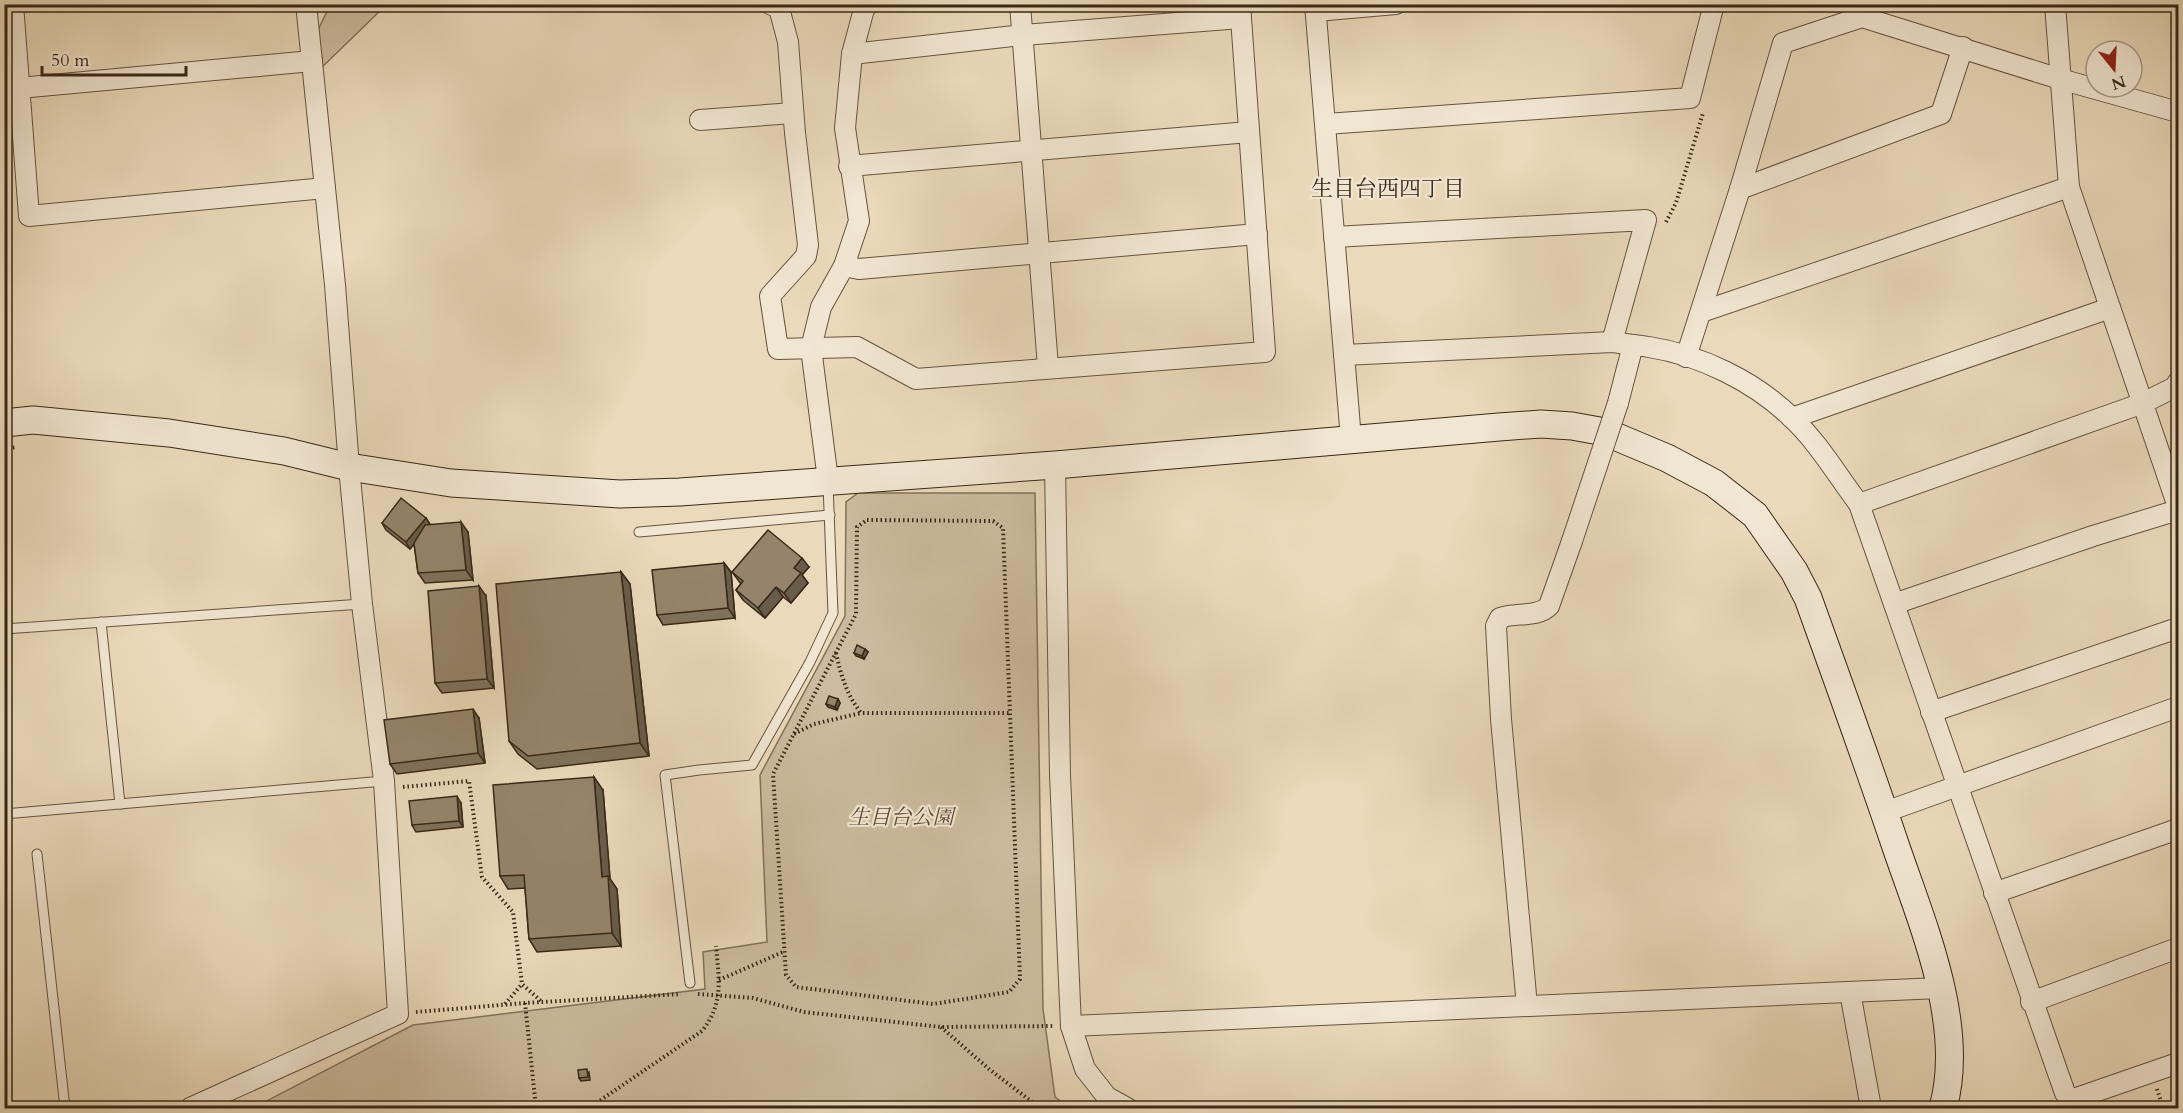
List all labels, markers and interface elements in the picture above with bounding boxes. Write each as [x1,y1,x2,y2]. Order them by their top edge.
scale bar [42,39,186,77]
north arrow [2084,39,2144,99]
text: 50 m [51,48,90,73]
text: N [2108,70,2128,95]
district label: 生目台西四丁目 [1311,174,1465,204]
park label: 生目台公園 [849,803,956,832]

